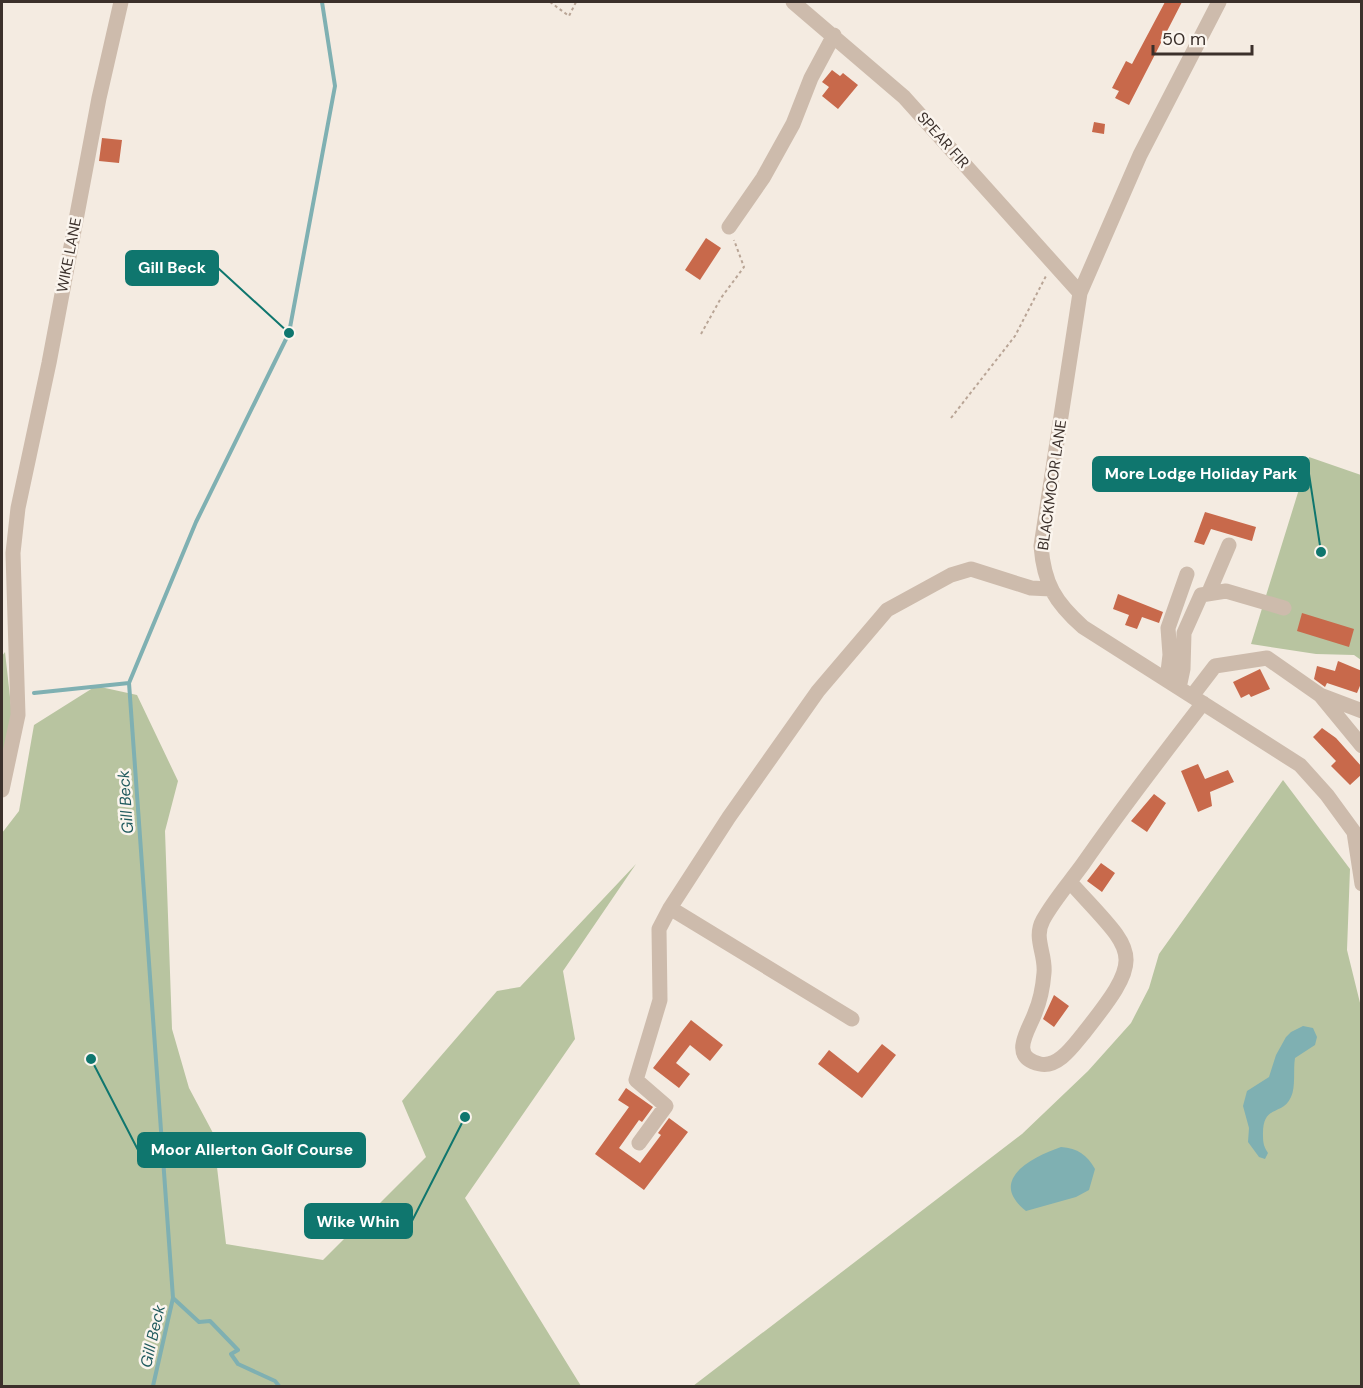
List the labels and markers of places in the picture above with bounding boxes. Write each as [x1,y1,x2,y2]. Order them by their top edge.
callout: Gill Beck [126,251,218,285]
callout: More Lodge Holiday Park [1093,457,1309,491]
callout: Moor Allerton Golf Course [138,1133,365,1167]
callout: Wike Whin [305,1204,412,1238]

